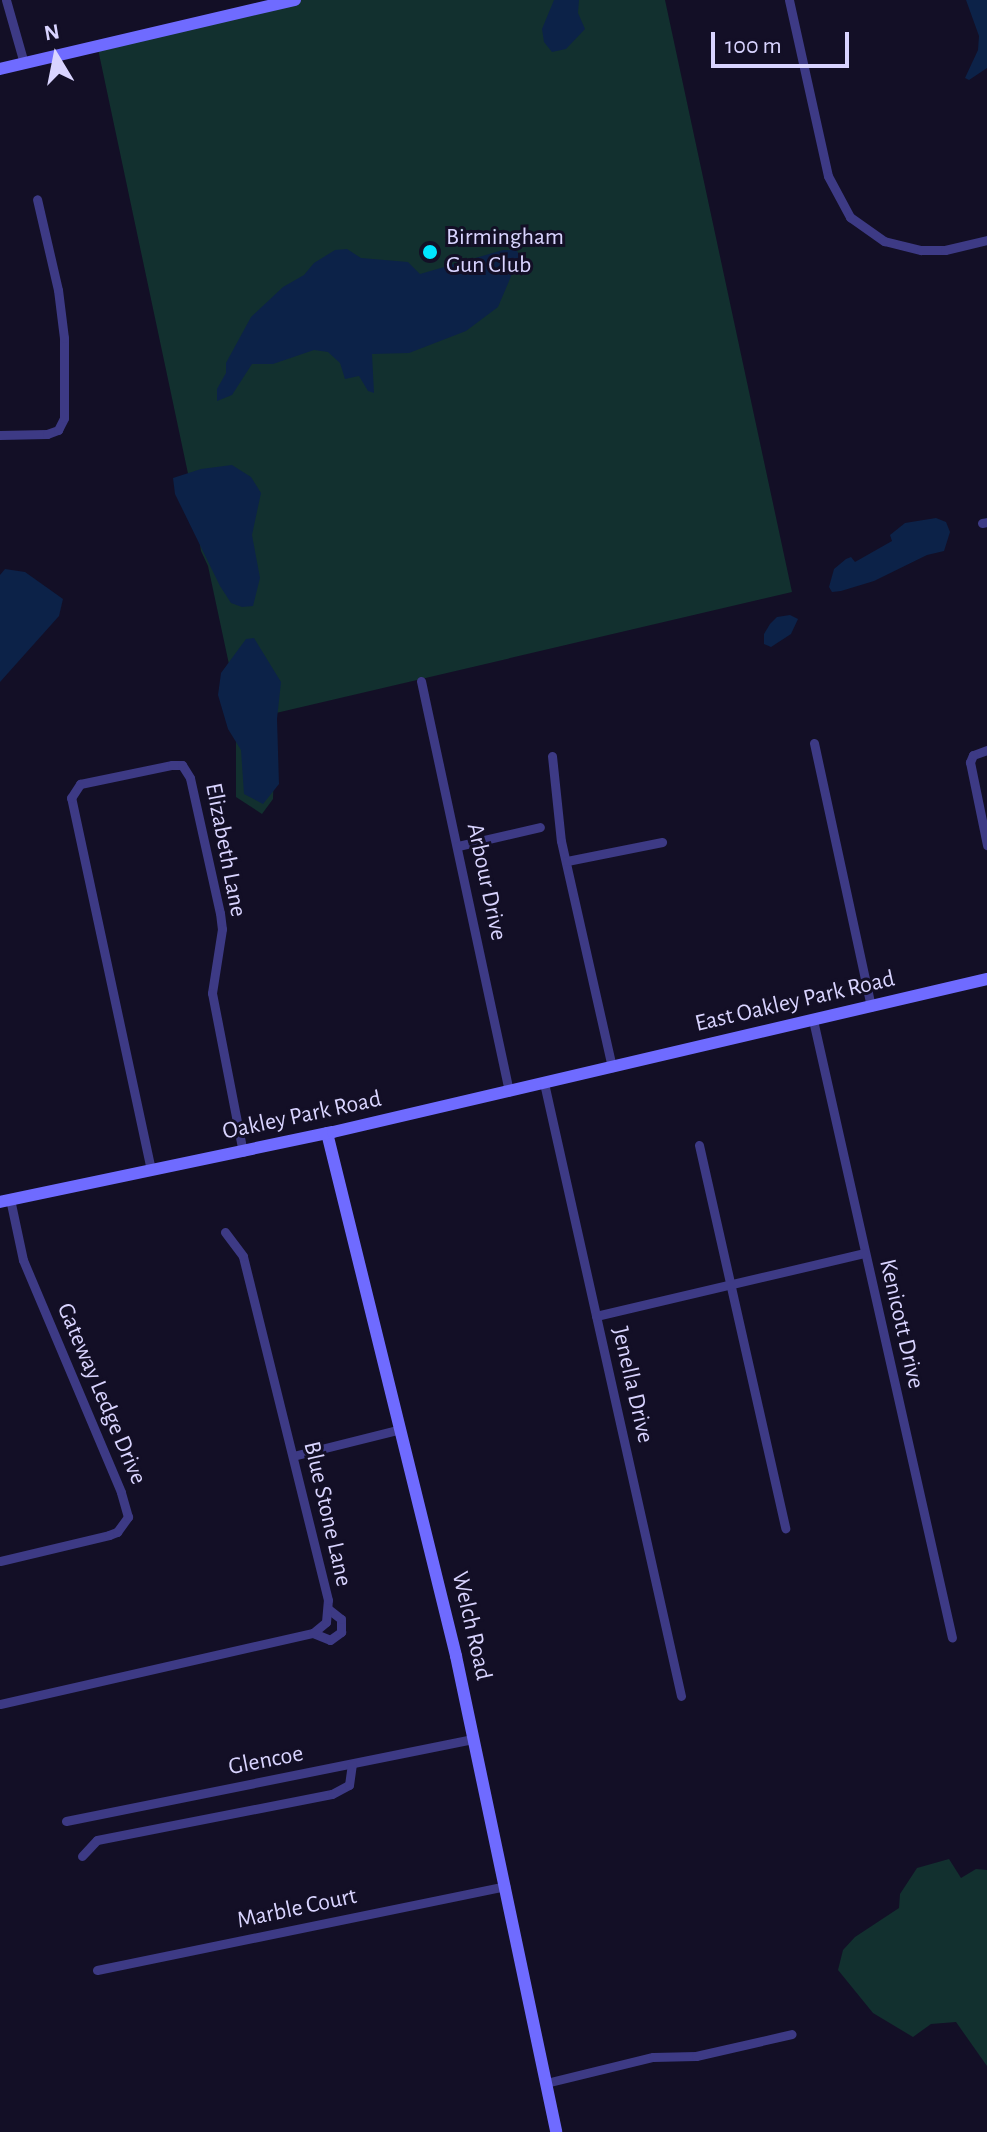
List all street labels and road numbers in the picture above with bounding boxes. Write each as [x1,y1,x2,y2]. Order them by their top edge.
street label: Elizabeth Lane [198,780,252,920]
street label: Arbour Drive [460,821,512,943]
street label: East Oakley Park Road [692,965,898,1039]
street label: Oakley Park Road [220,1085,384,1147]
street label: Kenicott Drive [872,1256,930,1392]
street label: Gateway Ledge Drive [50,1299,152,1489]
street label: Jenella Drive [605,1324,659,1446]
street label: Blue Stone Lane [296,1439,358,1589]
street label: Welch Road [445,1569,497,1683]
street label: Glencoe [226,1740,306,1782]
street label: Marble Court [234,1882,360,1936]

